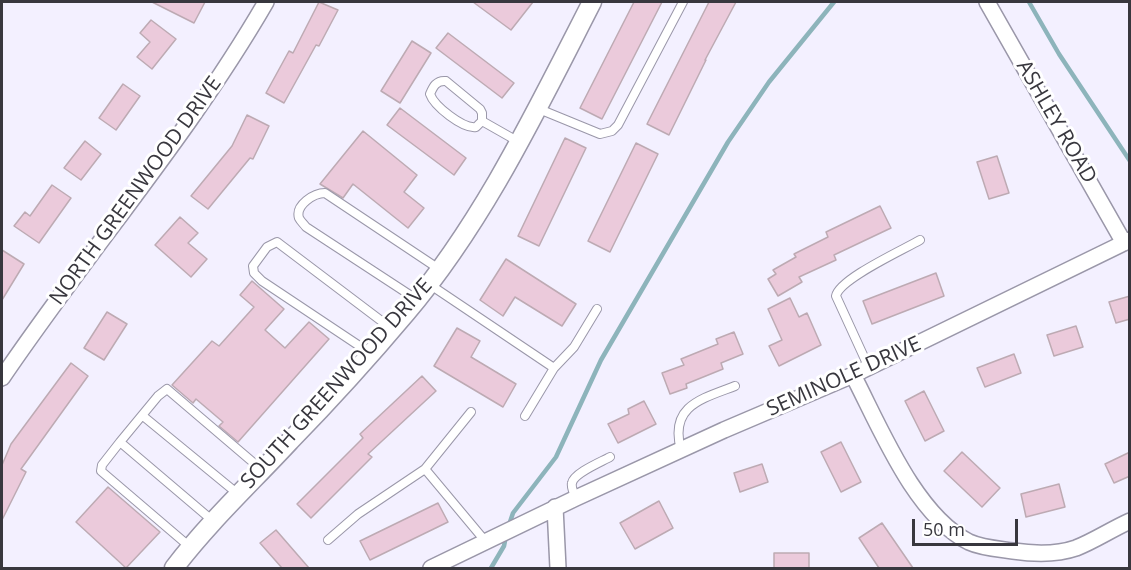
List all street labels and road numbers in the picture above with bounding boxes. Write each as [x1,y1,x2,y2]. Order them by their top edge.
street label: ASHLEY ROAD [1011,56,1101,188]
street label: NORTH GREENWOOD DRIVE [45,72,227,310]
street label: SOUTH GREENWOOD DRIVE [236,274,438,494]
street label: SEMINOLE DRIVE [763,332,925,422]

